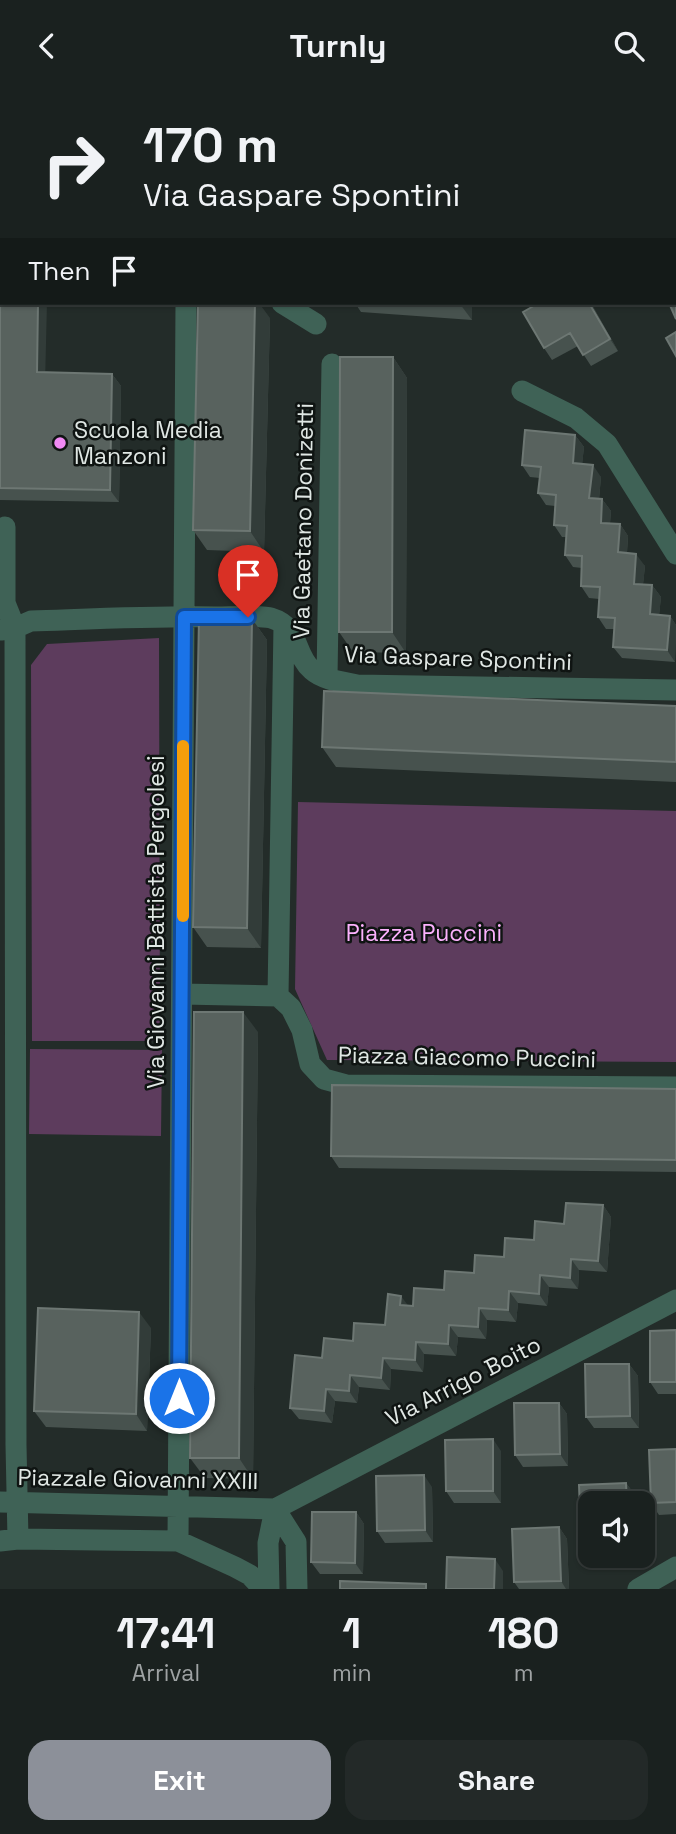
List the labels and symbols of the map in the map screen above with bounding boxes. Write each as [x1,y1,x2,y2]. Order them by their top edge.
street label: Via Gaetano Donizetti [286,403,320,639]
place label: Scuola Media Manzoni [74,415,222,471]
marker: Scuola Media Manzoni [52,435,68,451]
pin [218,545,278,617]
street label: Via Gaspare Spontini [343,639,573,677]
street label: Via Giovanni Battista Pergolesi [141,755,171,1089]
park label: Piazza Puccini [346,918,502,948]
street label: Piazza Giacomo Puccini [338,1040,596,1074]
street label: Via Arrigo Boito [380,1329,546,1433]
position arrow [142,1361,216,1435]
street label: Piazzale Giovanni XXIII [17,1462,259,1496]

